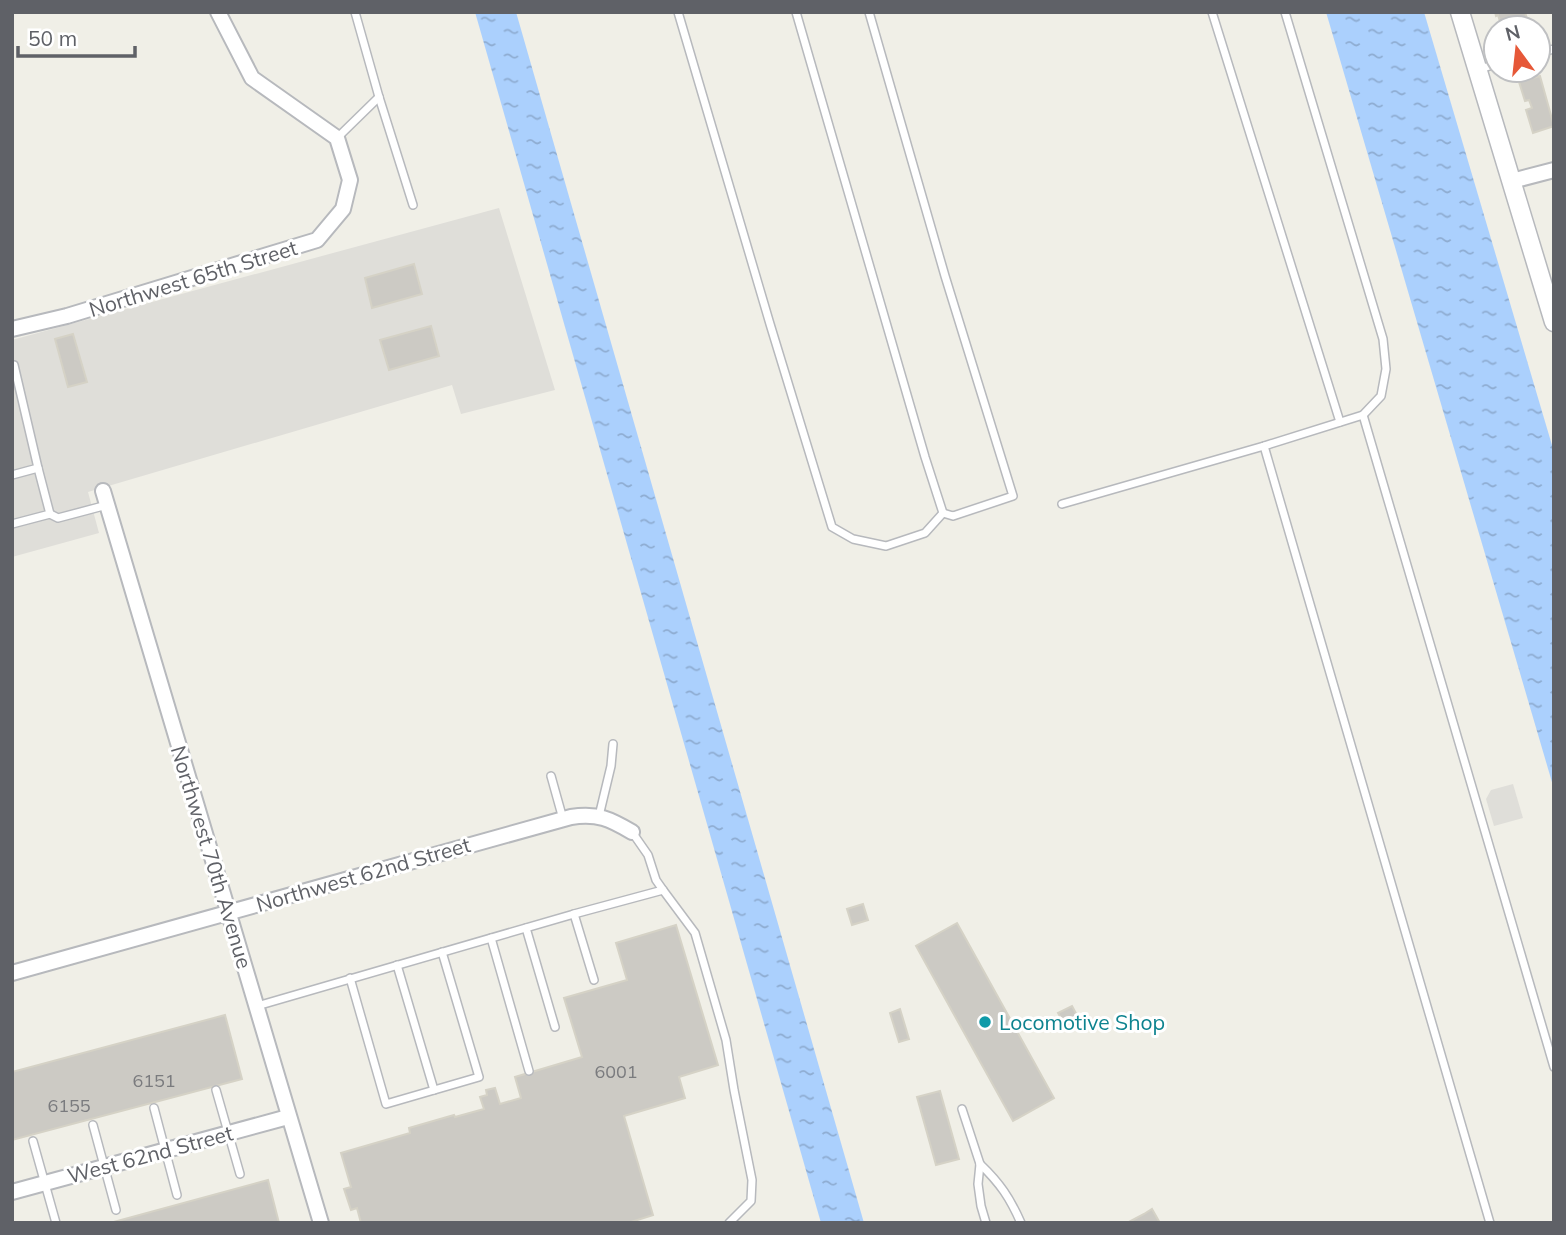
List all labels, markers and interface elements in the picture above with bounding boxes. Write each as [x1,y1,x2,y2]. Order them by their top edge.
scale bar [18,14,135,58]
north arrow [1482,14,1552,84]
text: N [1503,19,1523,46]
text: 50 m [28,25,77,51]
street label: Northwest 65th Street [86,234,300,322]
street label: Northwest 70th Avenue [166,742,258,972]
street label: Northwest 62nd Street [253,831,473,917]
place label: Locomotive Shop [999,1009,1165,1035]
marker: Locomotive Shop [977,1014,993,1030]
house number: 6001 [594,1060,638,1083]
house number: 6151 [132,1069,176,1092]
house number: 6155 [47,1094,91,1117]
street label: West 62nd Street [64,1119,236,1189]

